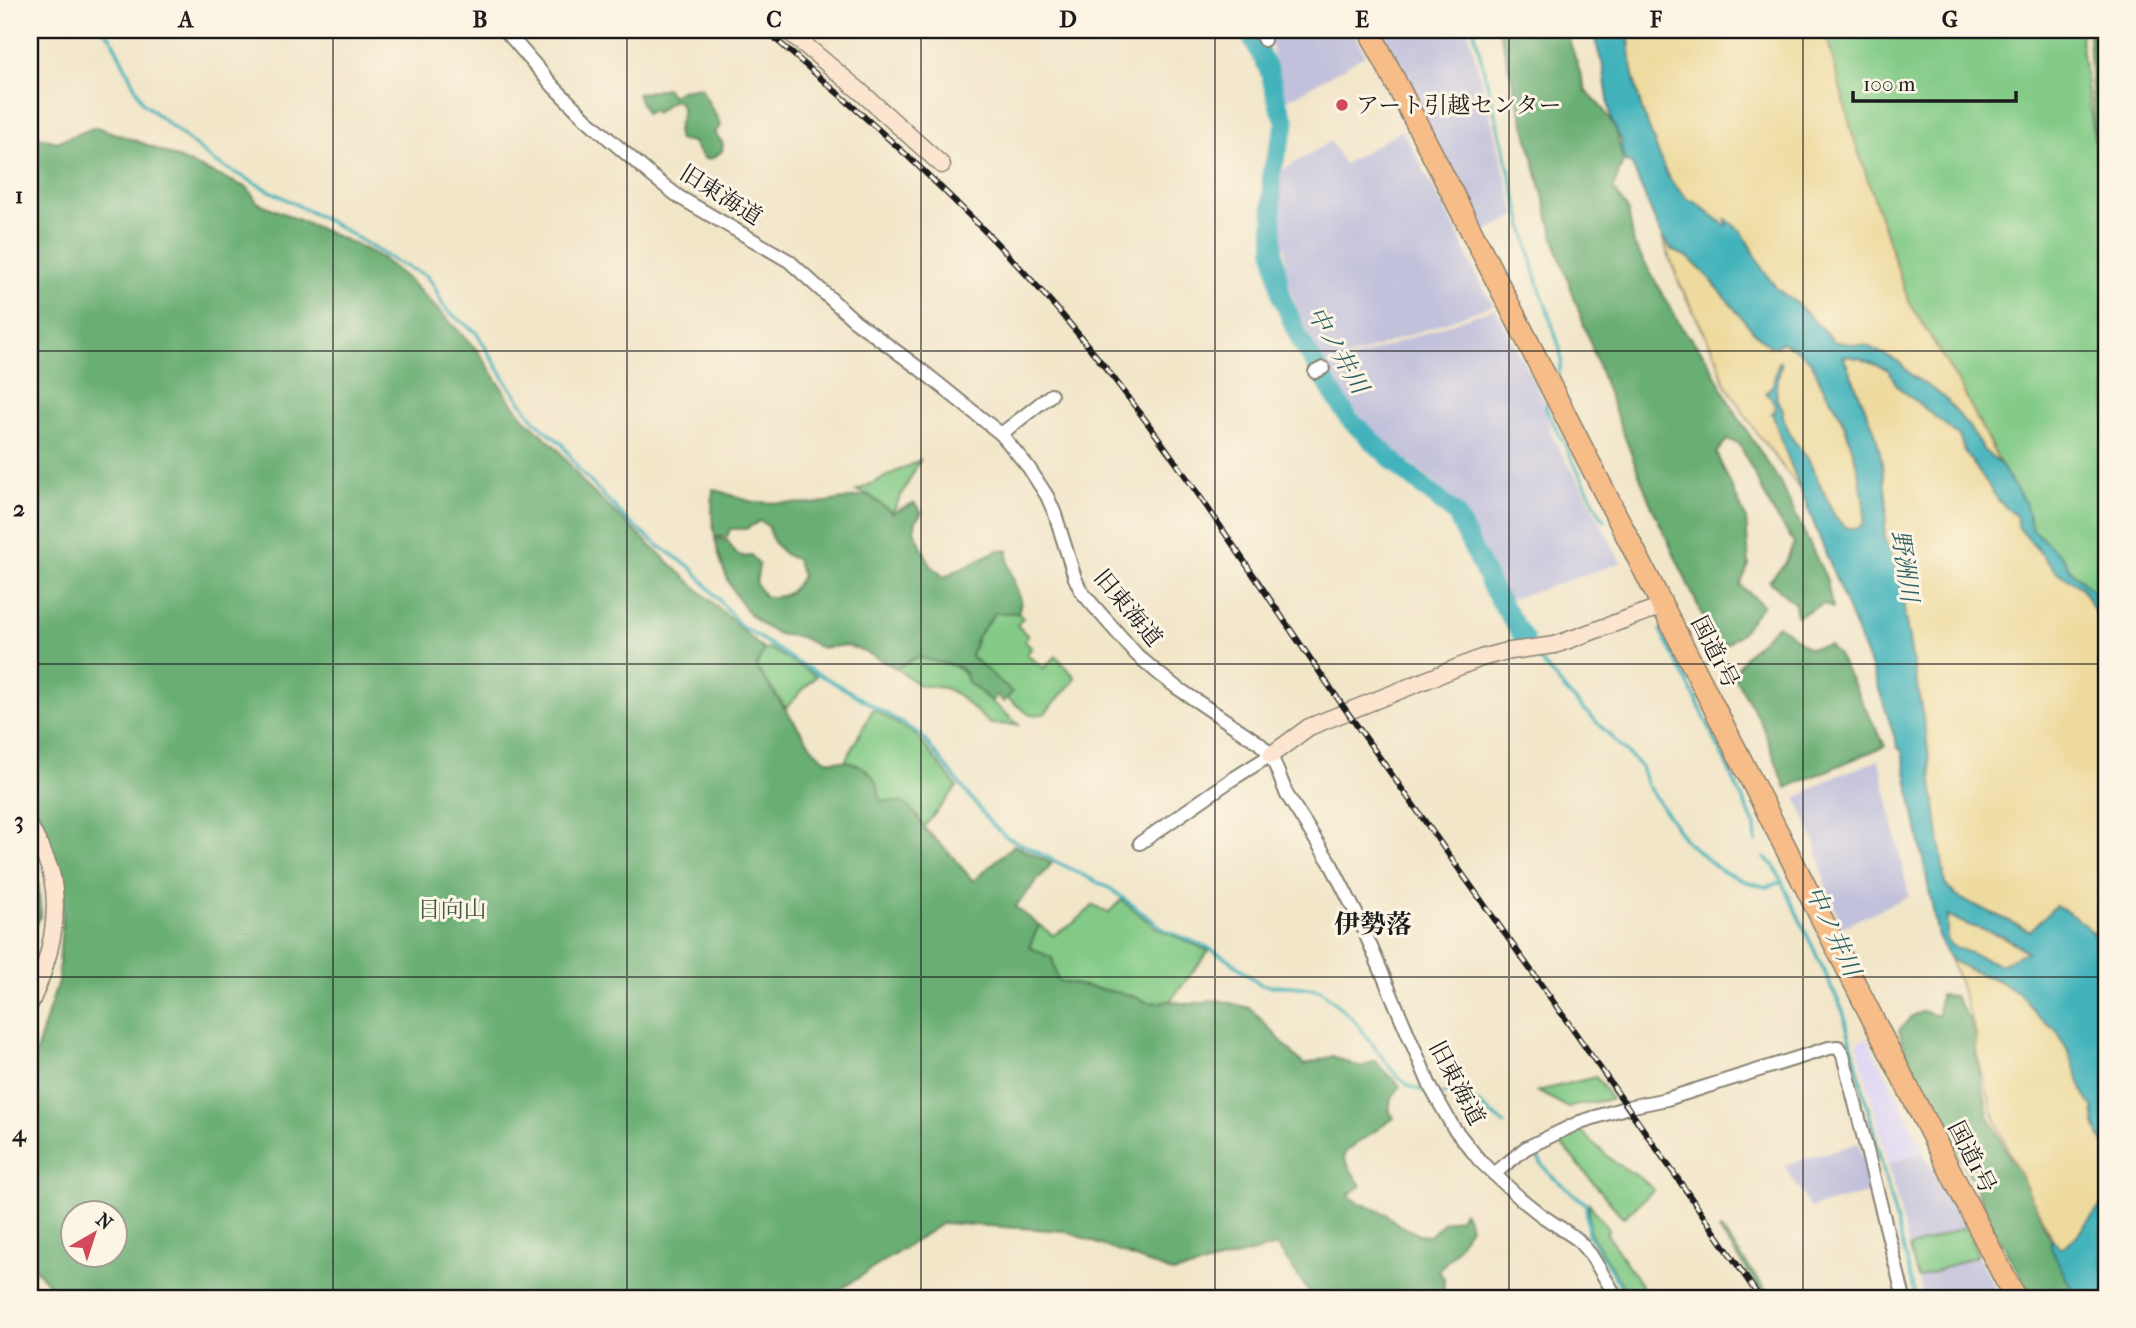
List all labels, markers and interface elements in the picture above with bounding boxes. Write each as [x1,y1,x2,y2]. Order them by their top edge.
text: A [177,6,195,33]
text: B [473,6,488,33]
text: C [766,6,782,33]
text: D [1059,6,1077,33]
text: E [1355,6,1369,33]
text: F [1649,6,1663,33]
text: G [1942,6,1958,33]
scale bar [1853,60,2015,104]
text: 100 m [1863,72,1916,96]
place label: アート引越センター [1356,92,1561,119]
marker: アート引越センター [1334,97,1350,113]
street label: 旧東海道 [675,159,767,231]
text: 1 [15,182,23,209]
water label: 中ノ井川 [1302,301,1376,401]
text: 2 [13,495,25,522]
water label: 野洲川 [1886,528,1924,607]
street label: 旧東海道 [1088,564,1168,652]
street label: 国道1号 [1685,611,1745,693]
text: 3 [14,807,24,834]
water label: 中ノ井川 [1800,882,1867,983]
park label: 日向山 [418,896,487,923]
district label: 伊勢落 [1334,909,1412,940]
street label: 旧東海道 [1423,1036,1491,1130]
street label: 国道1号 [1942,1116,2002,1198]
text: 4 [11,1120,27,1147]
north arrow [60,1198,130,1268]
text: N [92,1208,117,1235]

